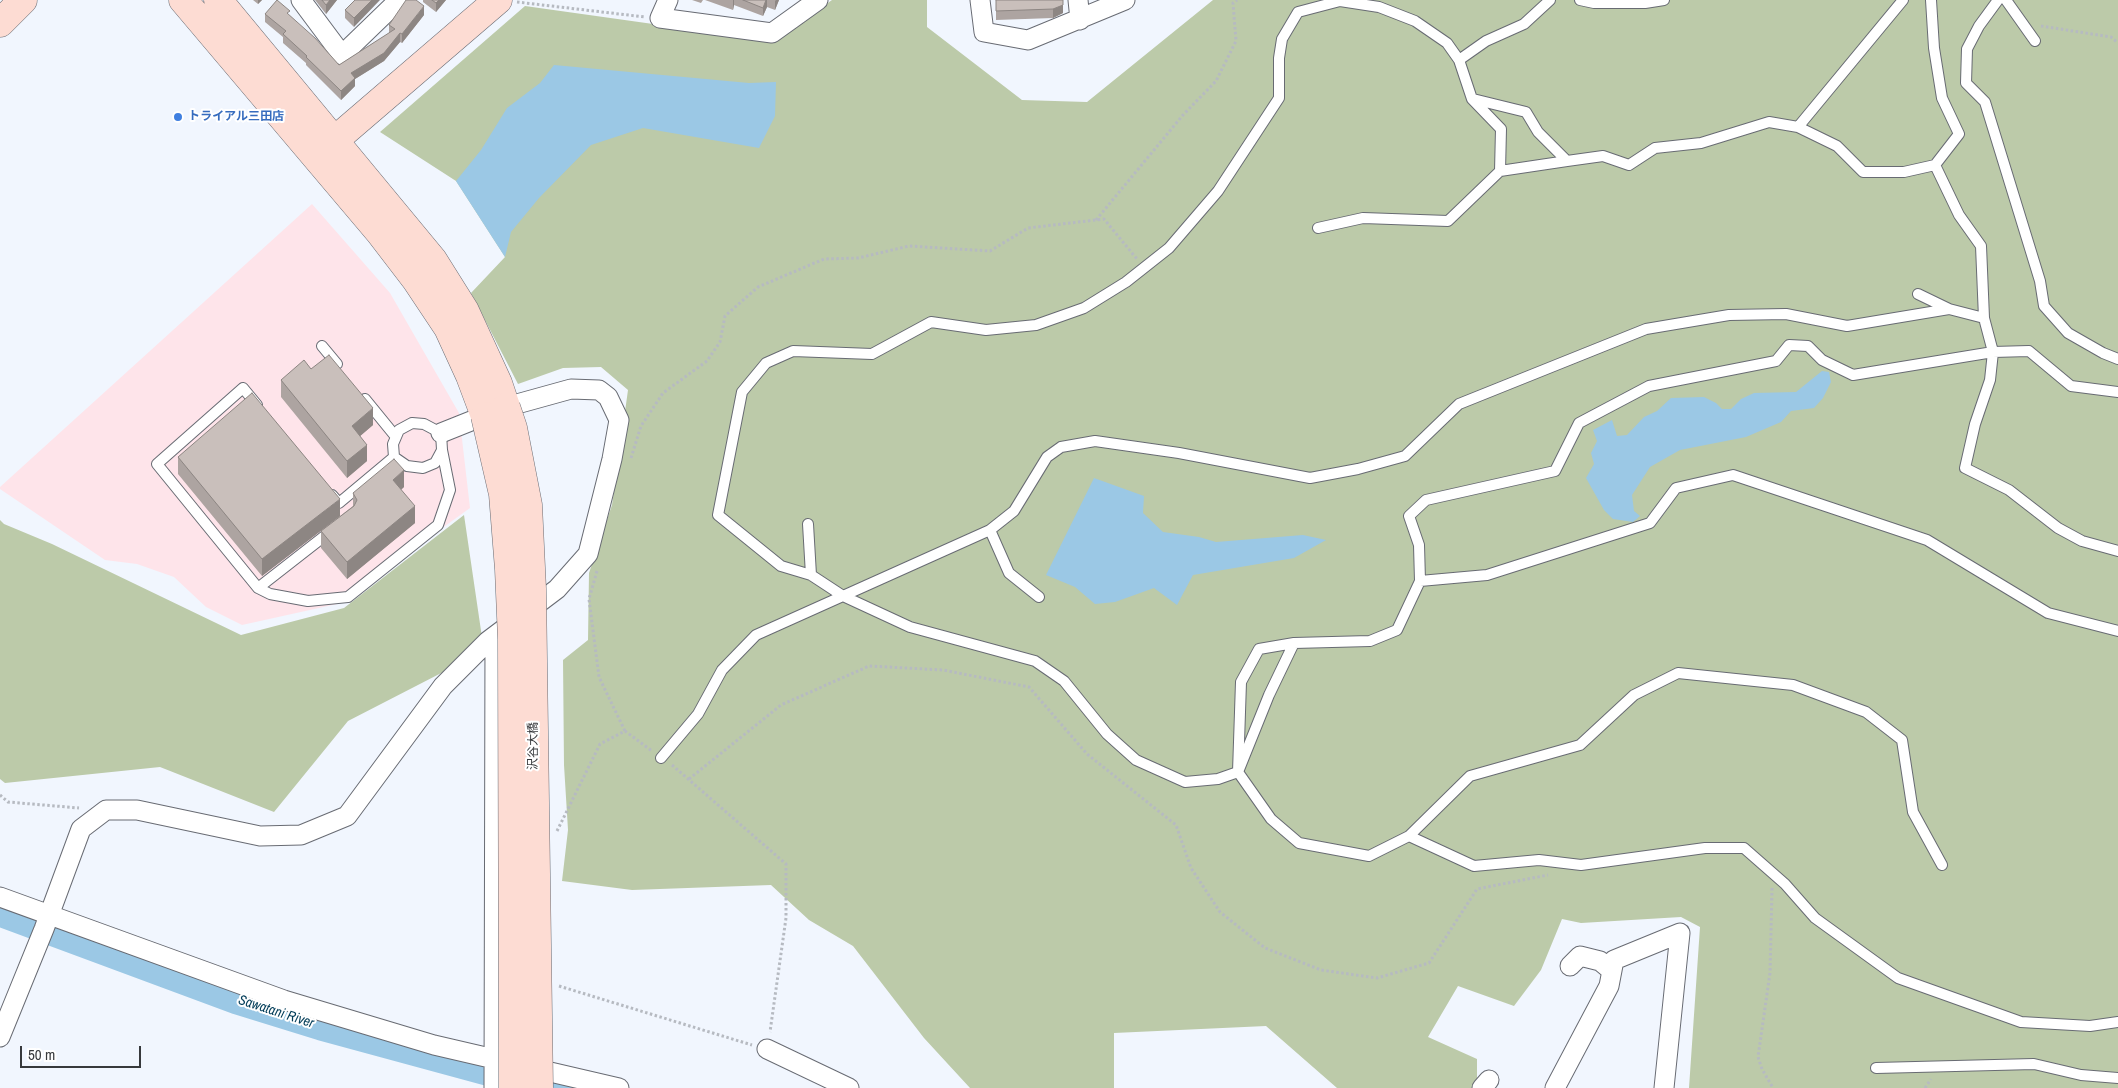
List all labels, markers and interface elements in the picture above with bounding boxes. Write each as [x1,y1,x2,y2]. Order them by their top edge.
place label: トライアル三田店 [188,110,284,124]
marker: トライアル三田店 [172,111,184,123]
street label: 沢谷大橋 [527,722,541,770]
water label: Sawatani River [236,992,316,1032]
scale bar [22,1036,144,1068]
text: 50 m [28,1044,55,1065]

